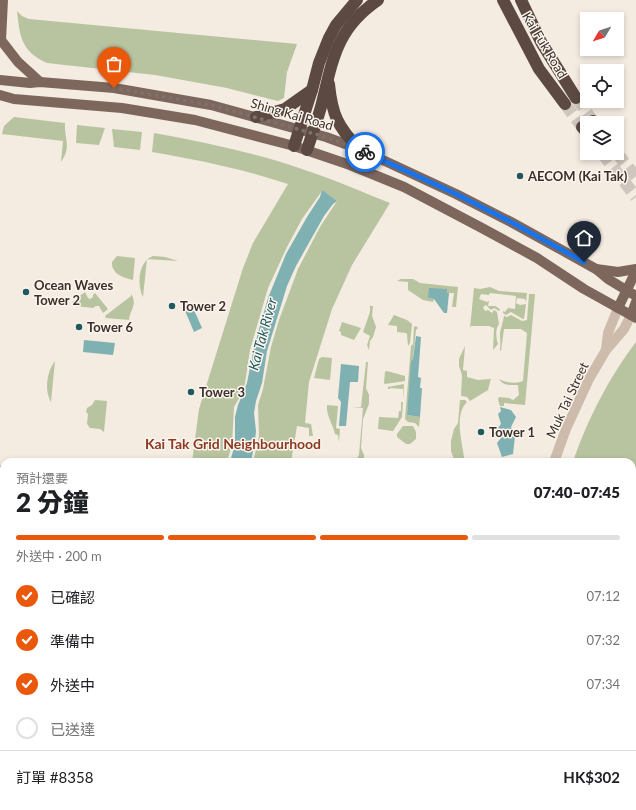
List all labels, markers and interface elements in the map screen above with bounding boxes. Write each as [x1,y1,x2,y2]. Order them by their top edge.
street label: Kai Fuk Road [519,9,571,81]
north arrow [580,12,624,56]
map controls [580,12,624,160]
pin [97,47,131,88]
icon: bag [103,53,125,75]
button: locate [580,64,624,108]
street label: Shing Kai Road [249,95,335,133]
button: layers [580,116,624,160]
courier [345,132,385,172]
icon: bike [354,141,376,163]
place label: AECOM (Kai Tak) [527,168,628,184]
marker: AECOM (Kai Tak) [515,171,525,181]
pin [567,221,601,262]
icon: home [573,227,595,249]
place label: Ocean Waves Tower 2 [34,277,113,308]
marker: Ocean Waves Tower 2 [21,287,31,297]
water label: Kai Tak River [244,296,280,372]
place label: Tower 2 [180,298,226,314]
marker: Tower 2 [167,301,177,311]
place label: Tower 6 [87,319,134,335]
marker: Tower 6 [74,322,84,332]
street label: Muk Tai Street [542,359,592,441]
place label: Tower 3 [199,384,245,400]
marker: Tower 3 [186,387,196,397]
place label: Tower 1 [489,424,535,440]
marker: Tower 1 [476,427,486,437]
district label: Kai Tak Grid Neighbourhood [145,435,321,452]
text: 預計還要 [16,470,68,486]
text: 07:40–07:45 [534,483,620,501]
text: 2 分鐘 [16,486,89,518]
text: 外送中 · 200 m [16,548,102,564]
icon: check [16,585,38,607]
text: 已確認 [50,588,95,606]
text: 07:12 [587,588,620,604]
icon: check [16,629,38,651]
text: 準備中 [50,632,95,650]
text: 07:32 [587,632,620,648]
icon: check [16,673,38,695]
text: 外送中 [50,676,95,694]
text: 07:34 [587,676,620,692]
text: 已送達 [50,720,95,738]
text: 訂單 #8358 [16,768,93,786]
text: HK$302 [563,768,620,786]

